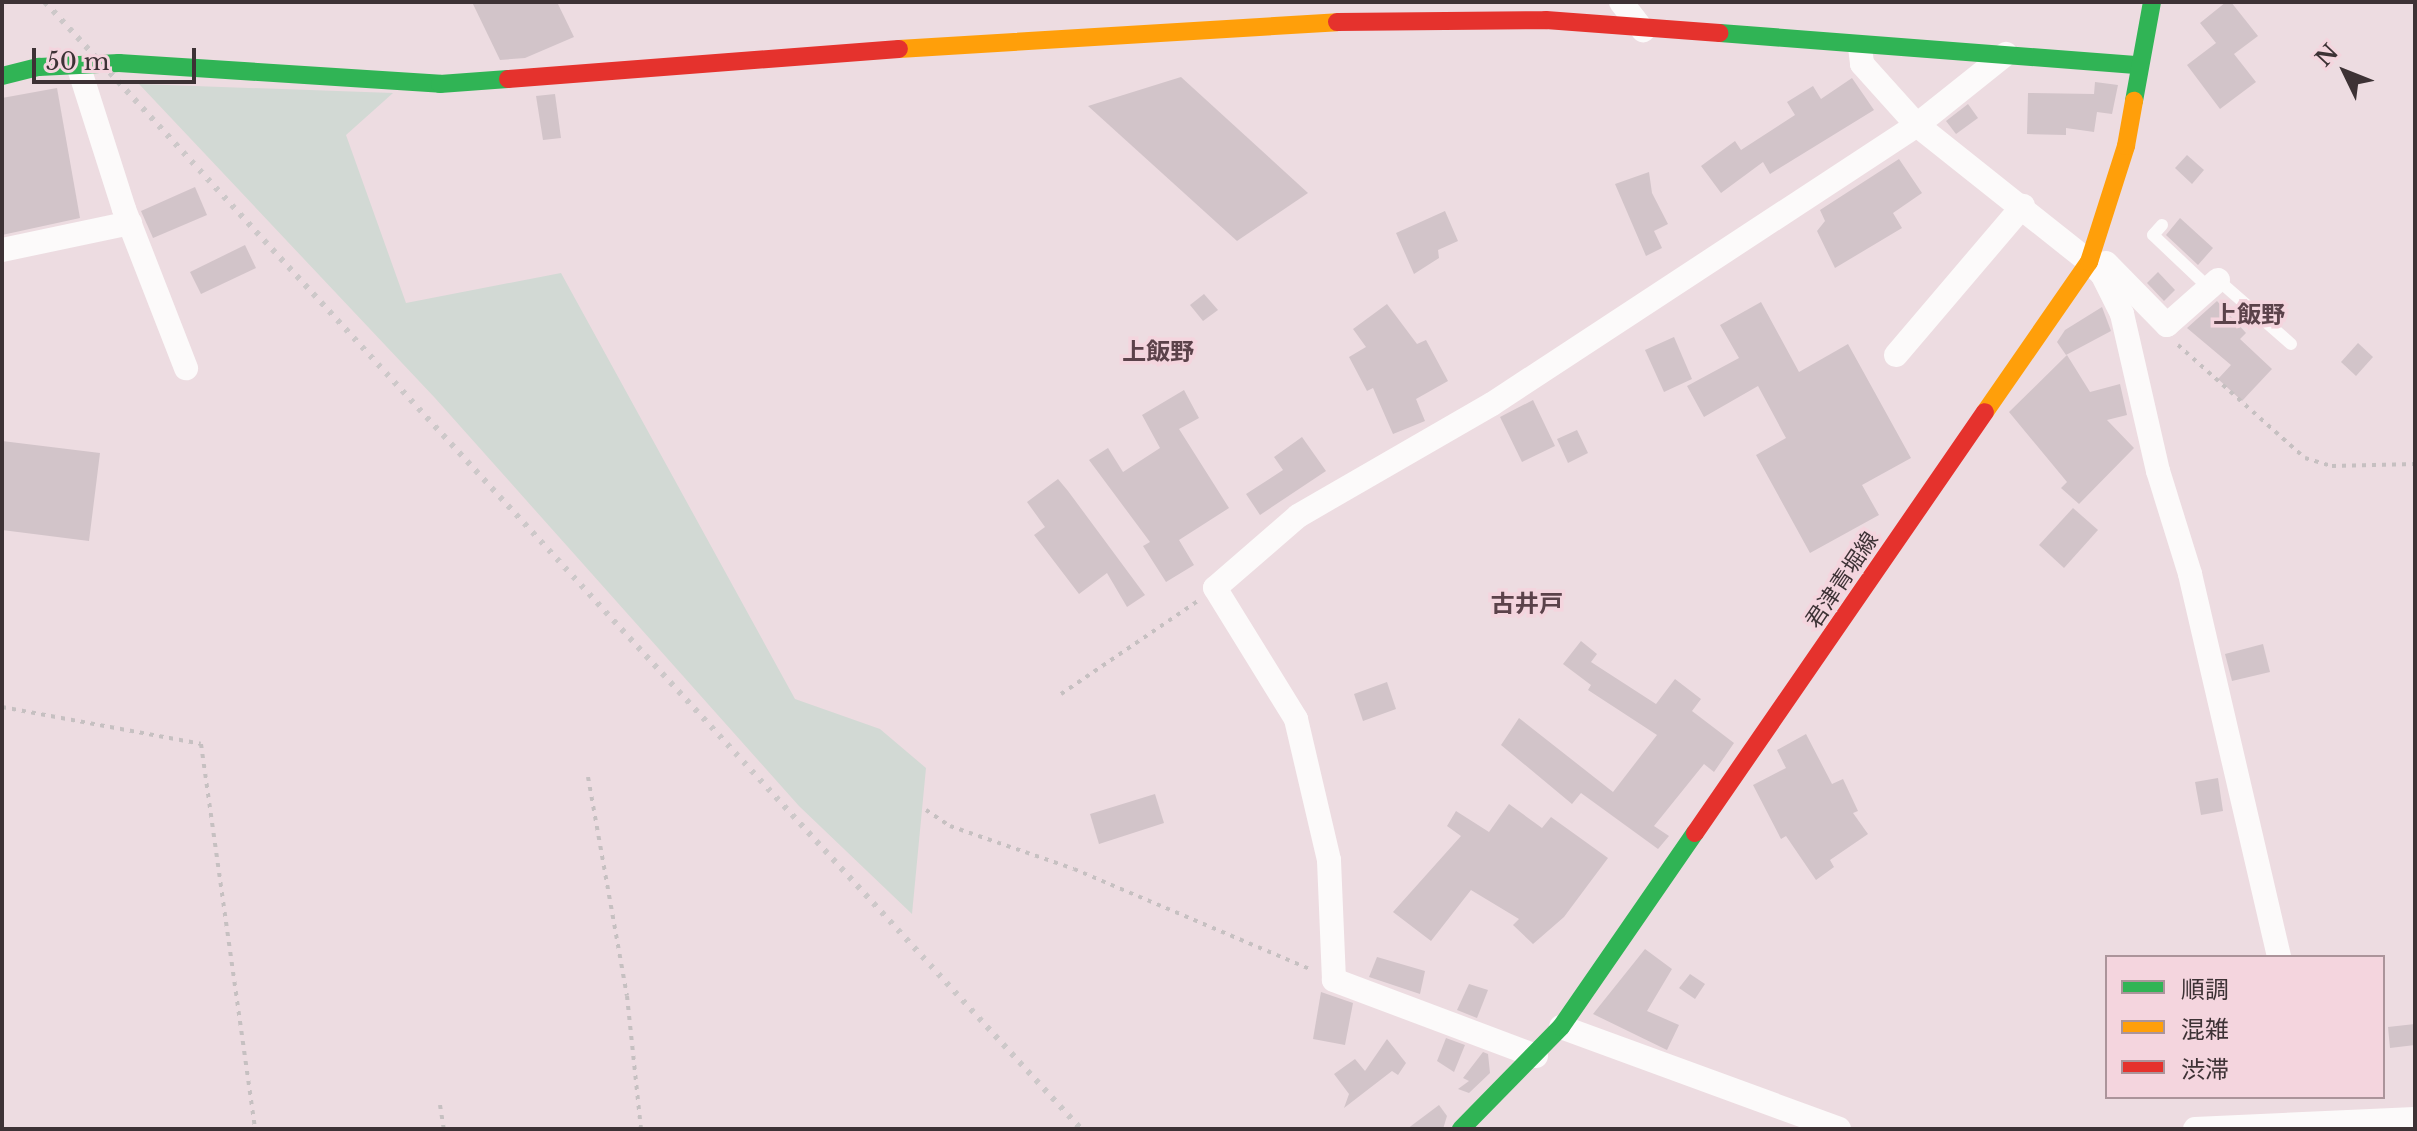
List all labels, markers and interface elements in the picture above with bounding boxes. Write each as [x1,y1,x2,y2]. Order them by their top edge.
scale bar [36,32,200,82]
north arrow [2305,32,2385,112]
text: N [2310,39,2344,72]
text: 50 m [46,47,109,76]
district label: 上飯野 [2213,301,2285,329]
district label: 上飯野 [1122,338,1194,366]
street label: 君津青堀線 [1800,527,1884,633]
district label: 古井戸 [1491,590,1563,618]
legend [2105,955,2385,1099]
text: 順調 [2181,975,2229,1004]
text: 混雑 [2181,1015,2229,1044]
text: 渋滞 [2181,1055,2229,1084]

